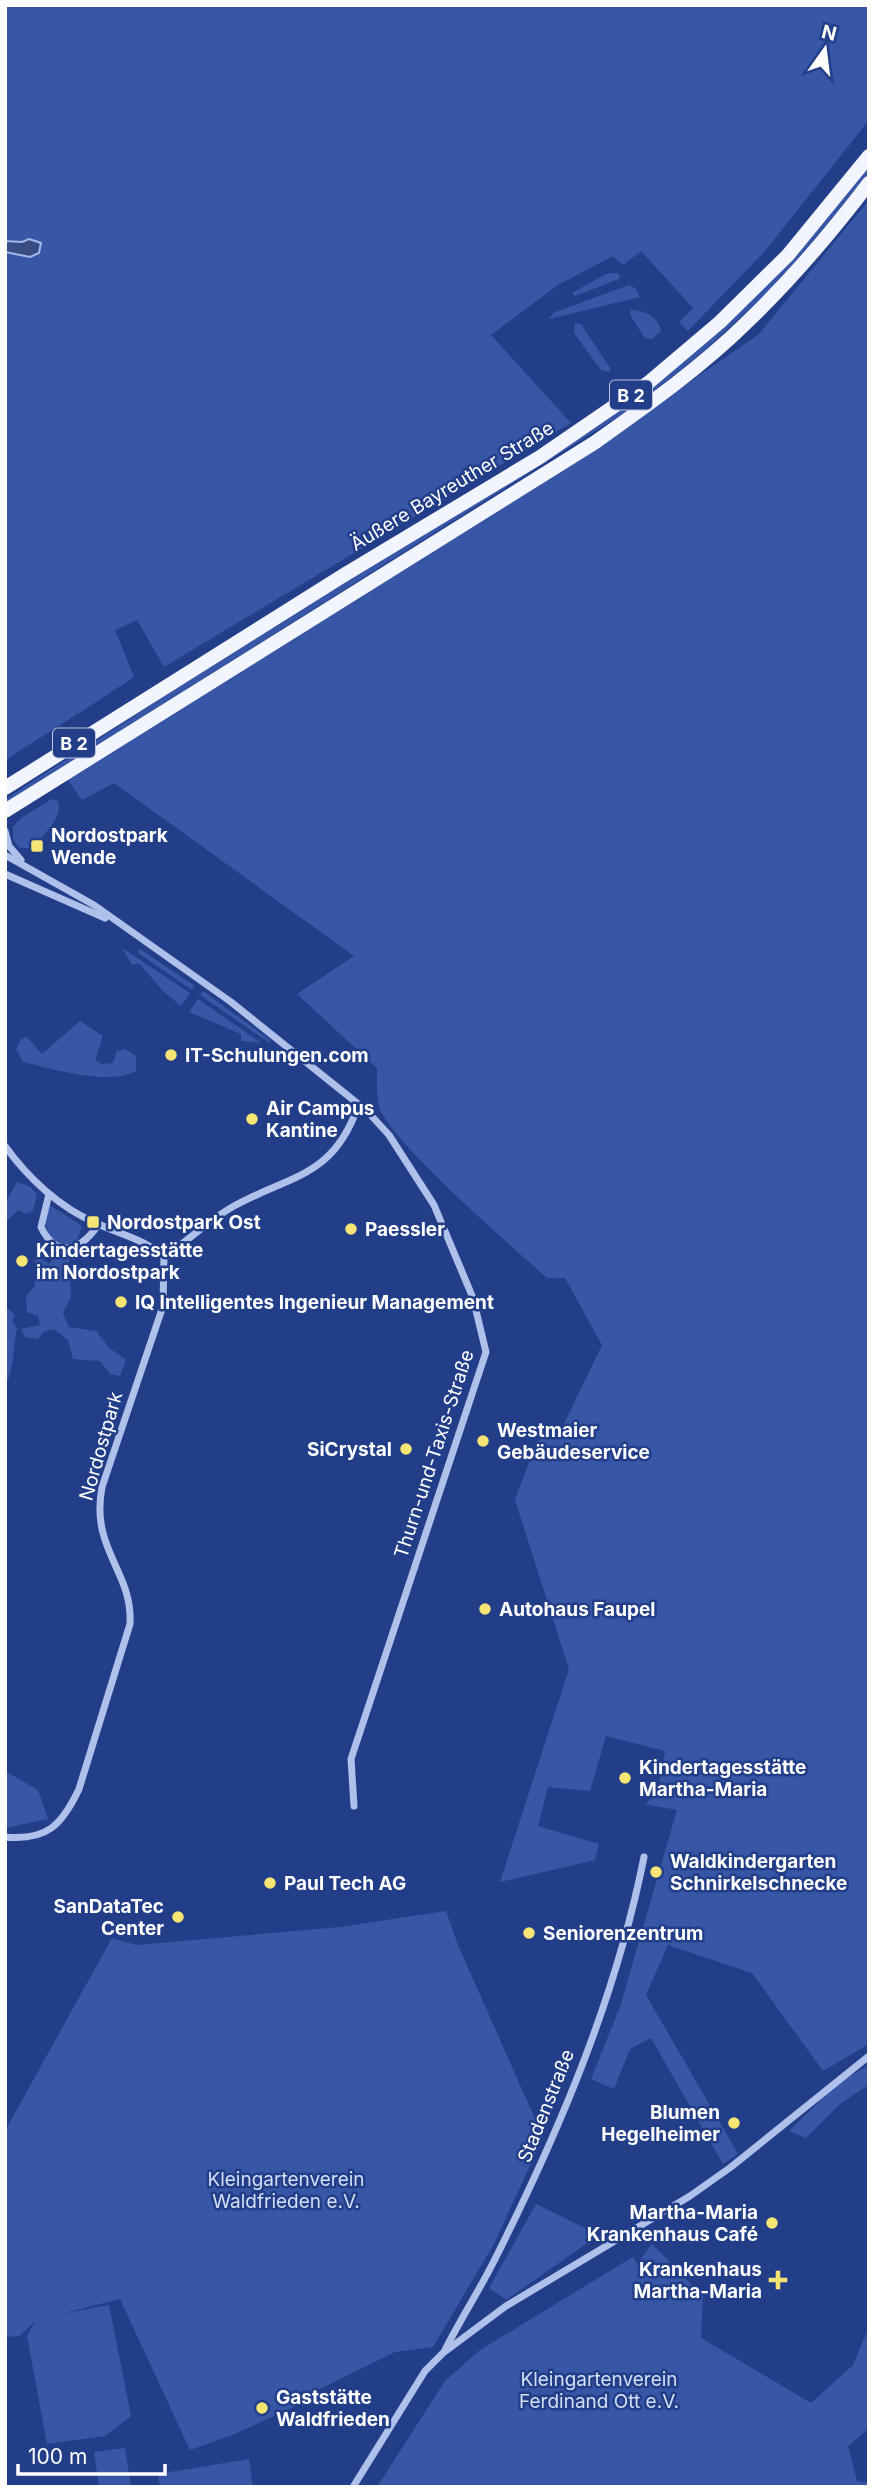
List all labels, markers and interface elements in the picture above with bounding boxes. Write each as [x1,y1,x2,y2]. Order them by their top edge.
north arrow [790,14,860,84]
text: N [819,20,839,46]
road number: B 2 [610,380,652,410]
street label: Äußere Bayreuther Straße [346,416,558,556]
road number: B 2 [53,728,95,758]
place label: Nordostpark Wende [51,824,168,869]
marker: Nordostpark Wende [29,838,45,854]
place label: IT-Schulungen.com [185,1044,369,1067]
marker: IT-Schulungen.com [163,1047,179,1063]
place label: Air Campus Kantine [266,1097,375,1142]
marker: Air Campus Kantine [244,1111,260,1127]
place label: Nordostpark Ost [107,1211,261,1234]
marker: Nordostpark Ost [85,1214,101,1230]
place label: Paessler [365,1218,445,1241]
marker: Paessler [343,1221,359,1237]
place label: Kindertagesstätte im Nordostpark [36,1239,203,1284]
marker: Kindertagesstätte im Nordostpark [14,1253,30,1269]
place label: IQ Intelligentes Ingenieur Management [135,1291,494,1314]
marker: IQ Intelligentes Ingenieur Management [113,1294,129,1310]
street label: Thurn-und-Taxis-Straße [389,1347,479,1561]
street label: Nordostpark [74,1388,128,1503]
place label: Westmaier Gebäudeservice [497,1419,650,1464]
marker: Westmaier Gebäudeservice [475,1433,491,1449]
place label: SiCrystal [307,1438,392,1461]
marker: SiCrystal [398,1441,414,1457]
place label: Autohaus Faupel [499,1598,655,1621]
marker: Autohaus Faupel [477,1601,493,1617]
place label: Kindertagesstätte Martha-Maria [639,1756,806,1801]
marker: Kindertagesstätte Martha-Maria [617,1770,633,1786]
place label: Waldkindergarten Schnirkelschnecke [670,1850,847,1895]
marker: Waldkindergarten Schnirkelschnecke [648,1864,664,1880]
place label: Paul Tech AG [284,1872,406,1895]
marker: Paul Tech AG [262,1875,278,1891]
place label: SanDataTec Center [54,1895,164,1940]
marker: SanDataTec Center [170,1909,186,1925]
place label: Seniorenzentrum [543,1922,703,1945]
marker: Seniorenzentrum [521,1925,537,1941]
street label: Stadenstraße [513,2046,579,2166]
place label: Blumen Hegelheimer [601,2101,720,2146]
marker: Blumen Hegelheimer [726,2115,742,2131]
park label: Kleingartenverein Waldfrieden e.V. [207,2168,365,2213]
place label: Martha-Maria Krankenhaus Café [587,2201,758,2246]
marker: Martha-Maria Krankenhaus Café [764,2215,780,2231]
place label: Krankenhaus Martha-Maria [634,2258,762,2303]
marker: Krankenhaus Martha-Maria [768,2270,788,2290]
park label: Kleingartenverein Ferdinand Ott e.V. [519,2368,679,2413]
place label: Gaststätte Waldfrieden [276,2386,390,2431]
marker: Gaststätte Waldfrieden [254,2400,270,2416]
scale bar [18,2432,164,2476]
text: 100 m [28,2444,87,2469]

